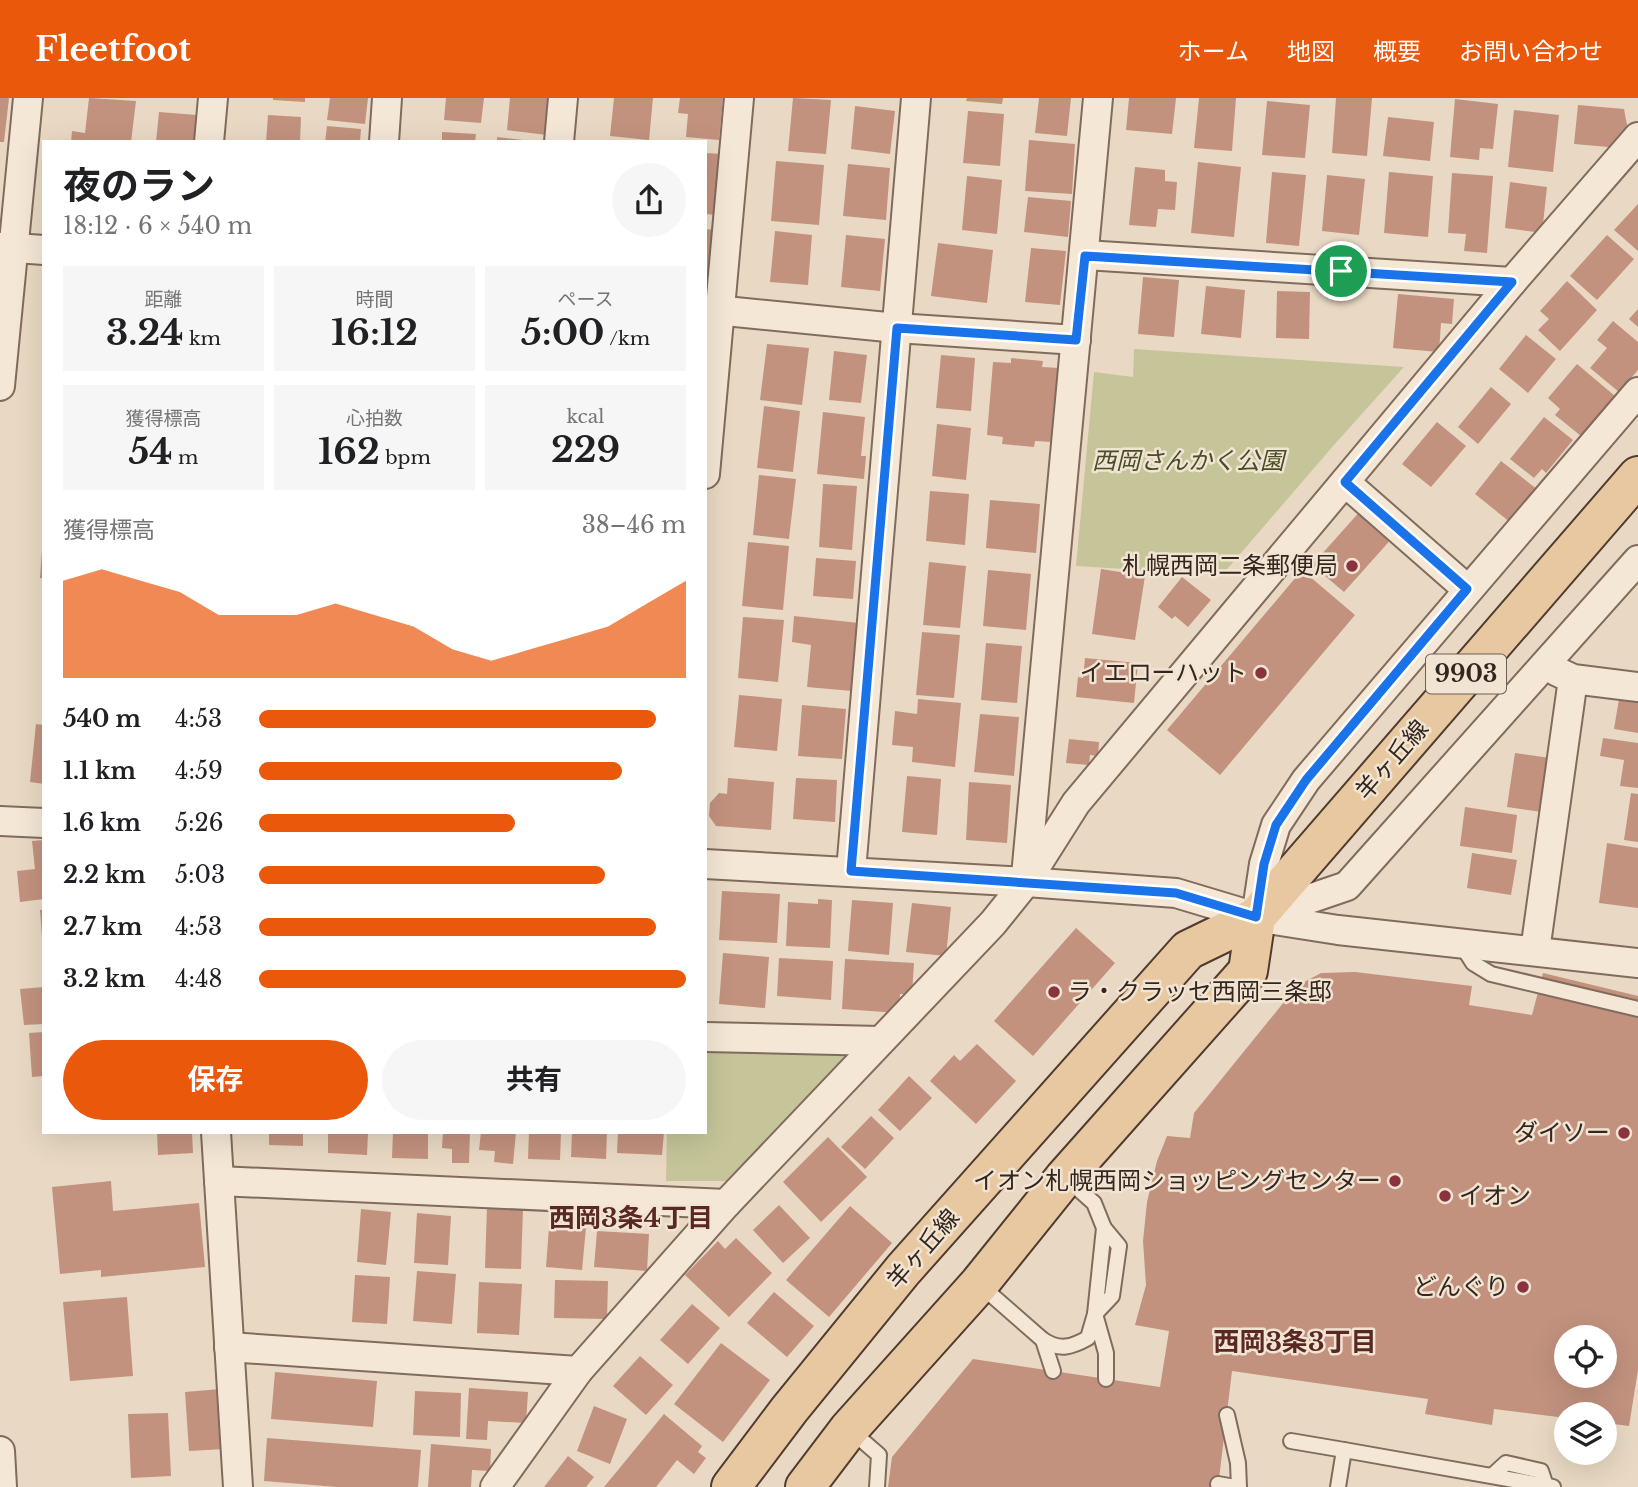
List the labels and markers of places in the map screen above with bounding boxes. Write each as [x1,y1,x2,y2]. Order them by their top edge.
pin [1311,241,1371,301]
place label: 札幌西岡二条郵便局 [1122,551,1338,580]
marker: 札幌西岡二条郵便局 [1344,558,1360,574]
place label: イエローハット [1080,658,1247,687]
marker: イエローハット [1253,665,1269,681]
place label: ラ・クラッセ西岡三条邸 [1068,977,1332,1006]
marker: ラ・クラッセ西岡三条邸 [1046,984,1062,1000]
place label: ダイソー [1514,1118,1610,1147]
marker: ダイソー [1616,1125,1632,1141]
place label: イオン札幌西岡ショッピングセンター [973,1166,1381,1195]
marker: イオン札幌西岡ショッピングセンター [1387,1173,1403,1189]
place label: イオン [1459,1181,1531,1210]
marker: イオン [1437,1188,1453,1204]
place label: どんぐり [1413,1272,1509,1301]
marker: どんぐり [1515,1279,1531,1295]

